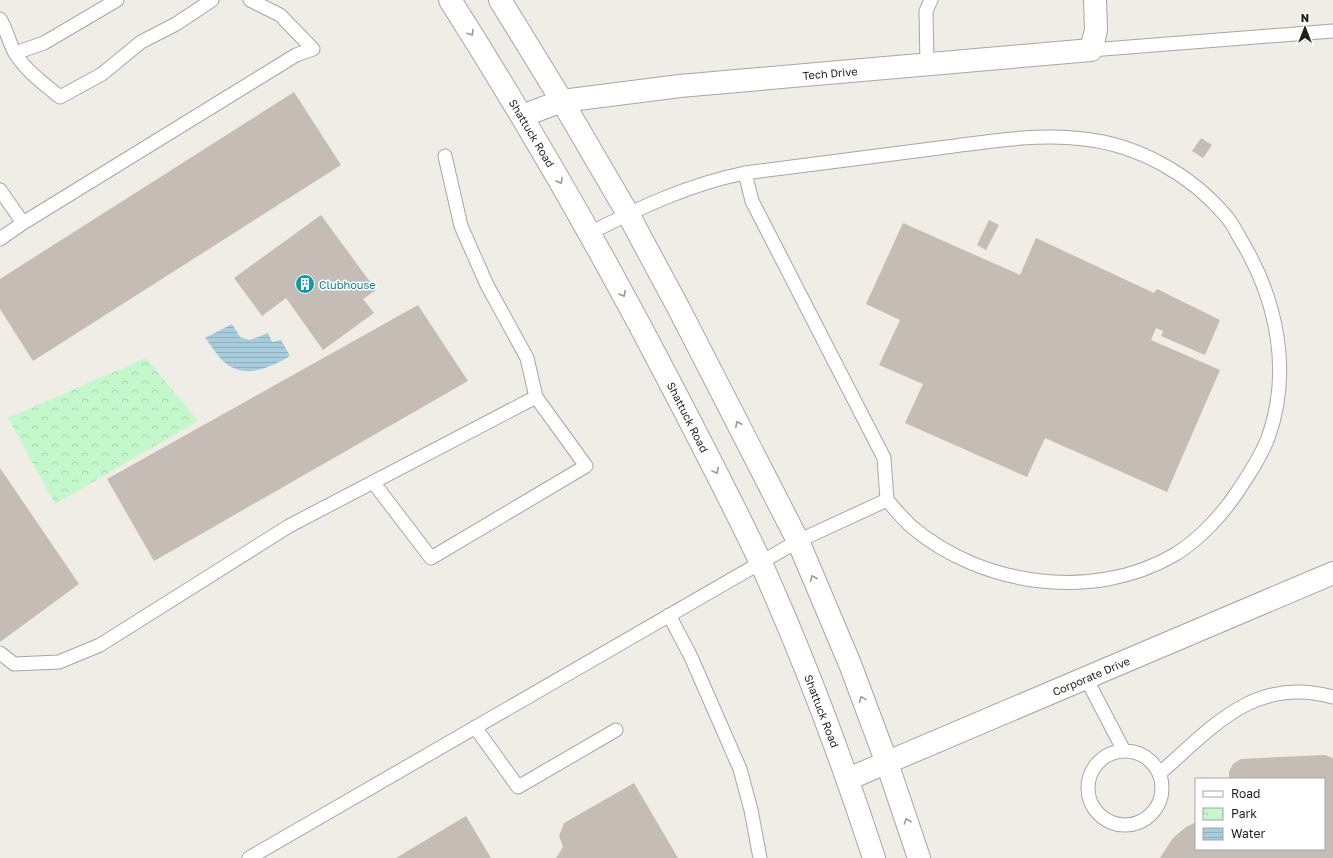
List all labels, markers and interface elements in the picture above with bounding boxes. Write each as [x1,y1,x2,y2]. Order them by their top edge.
north arrow [1285,8,1325,48]
text: N [1301,11,1309,24]
one-way arrow [467,29,474,36]
street label: Tech Drive [802,64,858,82]
street label: Shattuck Road [507,97,557,169]
one-way arrow [555,177,562,184]
building icon: Clubhouse [294,273,316,295]
place label: Clubhouse [319,278,376,291]
one-way arrow [619,290,626,297]
street label: Shattuck Road [665,380,711,454]
one-way arrow [735,421,743,428]
one-way arrow [711,467,719,474]
one-way arrow [810,575,818,582]
street label: Corporate Drive [1050,654,1132,698]
street label: Shattuck Road [802,673,842,749]
one-way arrow [859,695,867,702]
legend [1195,778,1325,850]
text: Road [1231,786,1260,801]
text: Park [1231,806,1257,821]
one-way arrow [903,818,912,825]
text: Water [1231,826,1265,841]

